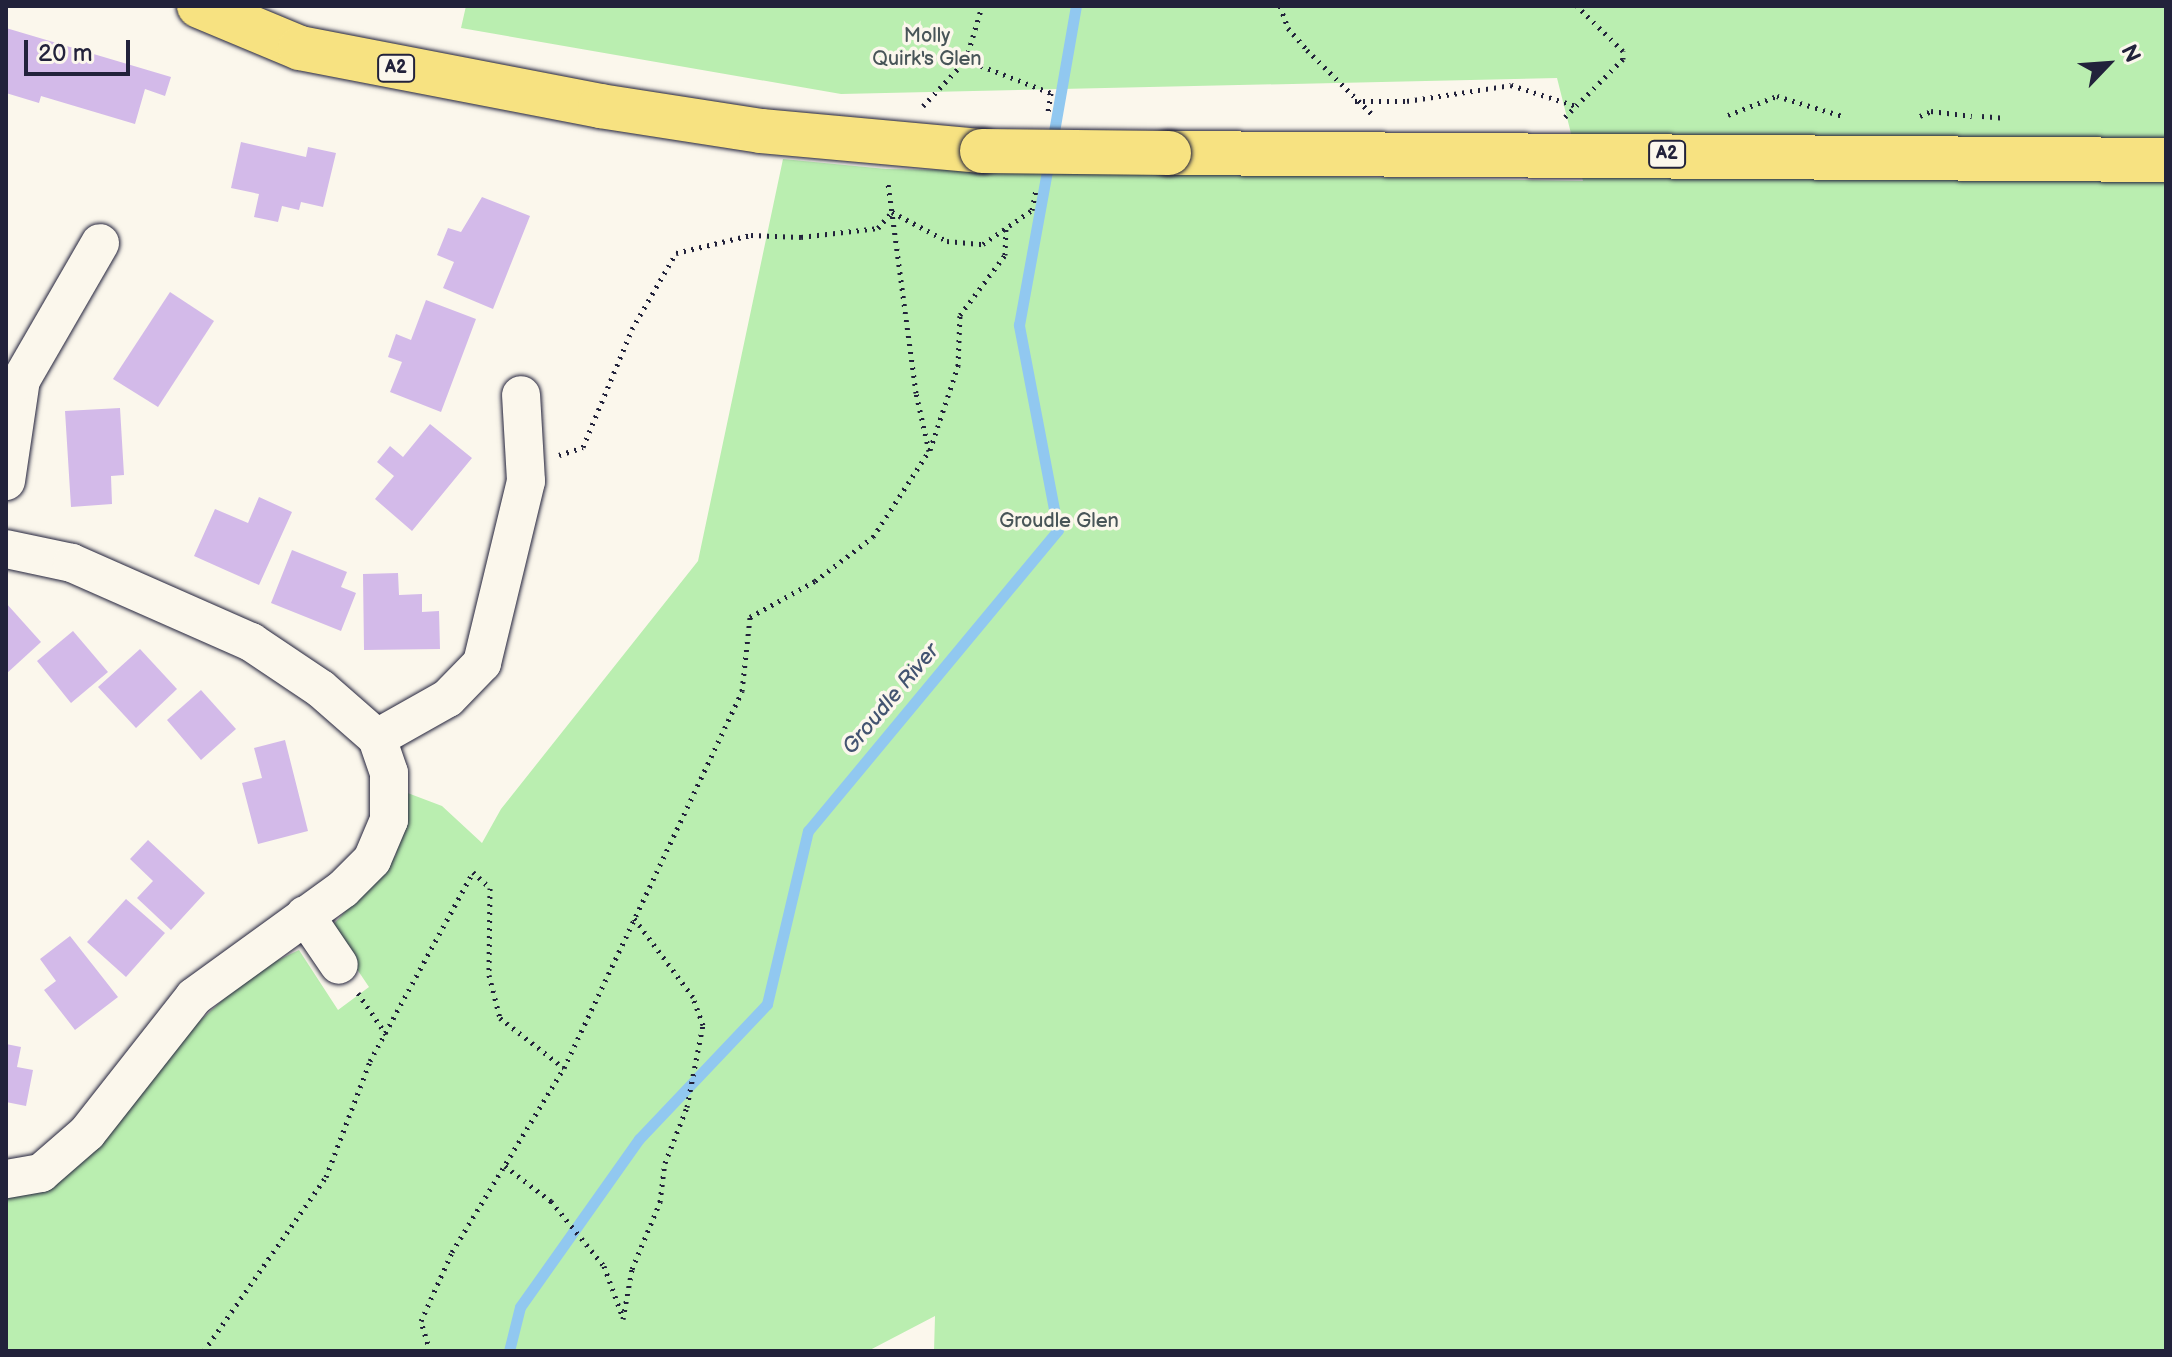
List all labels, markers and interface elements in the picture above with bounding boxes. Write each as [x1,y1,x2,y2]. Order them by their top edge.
scale bar [28,24,134,74]
north arrow [2068,24,2148,104]
park label: Molly Quirk's Glen [872,25,982,72]
text: 20 m [38,39,93,68]
text: N [2114,40,2146,67]
road number: A2 [376,54,416,82]
road number: A2 [1647,140,1687,168]
park label: Groudle Glen [999,509,1119,533]
water label: Groudle River [837,638,945,760]

